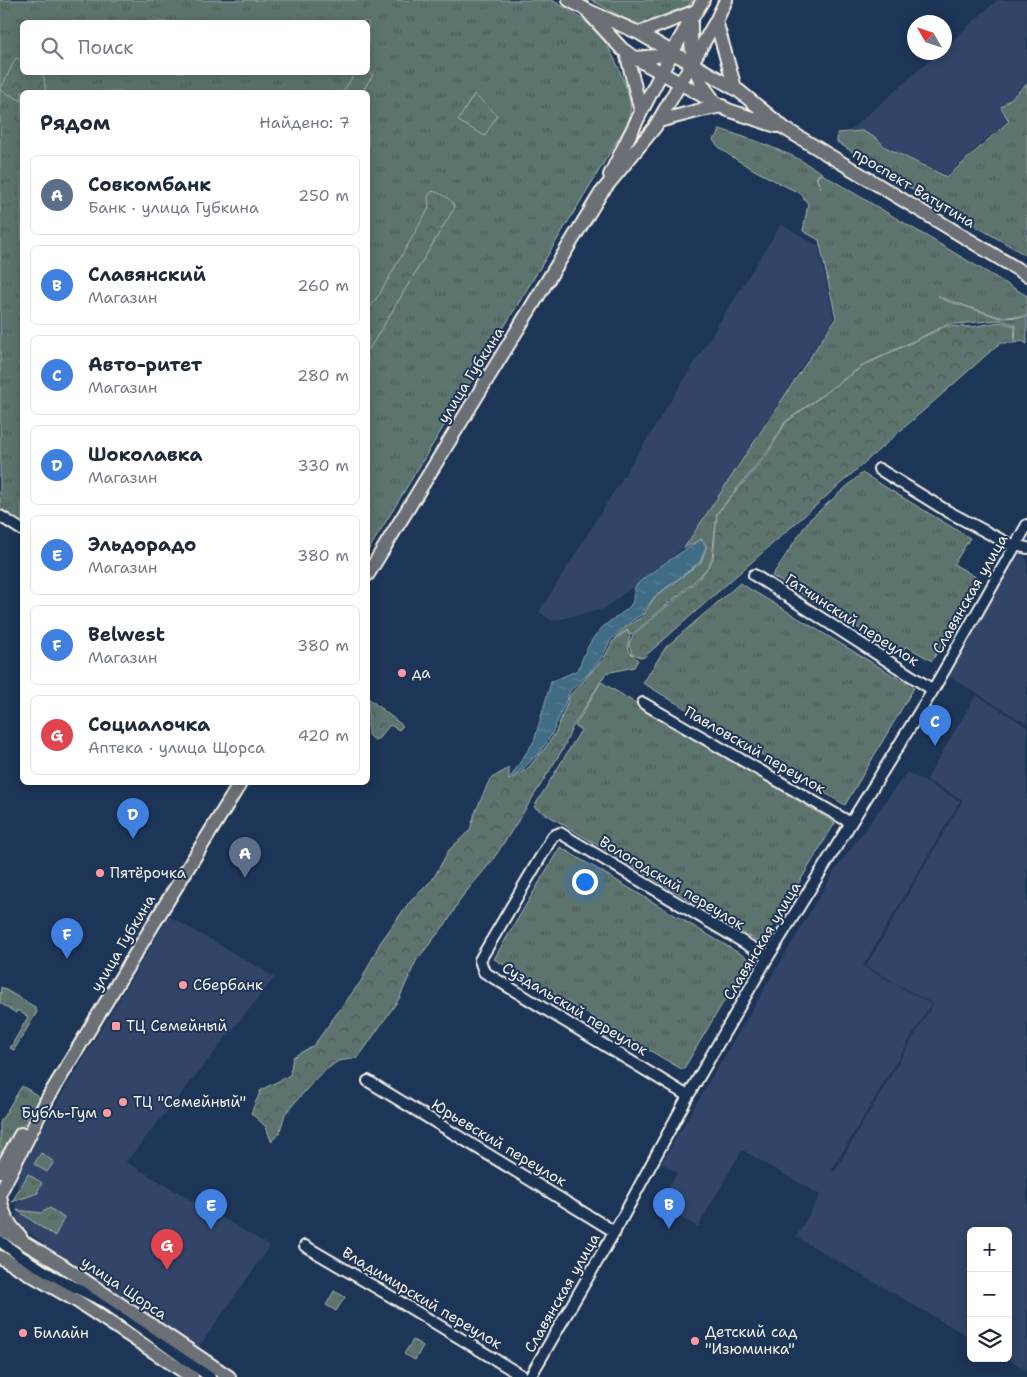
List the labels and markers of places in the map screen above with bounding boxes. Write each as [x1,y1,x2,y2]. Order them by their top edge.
place label: да [412,663,431,683]
marker: да [396,667,408,679]
pin: C [919,705,951,746]
pin: D [117,798,149,839]
pin: A [229,837,261,878]
place label: Пятёрочка [110,863,187,883]
marker: Пятёрочка [94,867,106,879]
pin: F [51,918,83,959]
place label: Сбербанк [193,975,263,995]
marker: Сбербанк [177,979,189,991]
place label: ТЦ Семейный [126,1016,227,1036]
marker: ТЦ Семейный [110,1020,122,1032]
place label: ТЦ "Семейный" [133,1092,246,1112]
marker: ТЦ "Семейный" [117,1096,129,1108]
place label: Бубль-Гум [21,1103,97,1123]
marker: Бубль-Гум [101,1107,113,1119]
pin: B [653,1188,685,1229]
pin: E [195,1189,227,1230]
pin: G [151,1229,183,1270]
place label: Детский сад "Изюминка" [705,1322,798,1359]
place label: Билайн [33,1323,89,1343]
marker: Билайн [17,1327,29,1339]
marker: Детский сад "Изюминка" [689,1335,701,1347]

